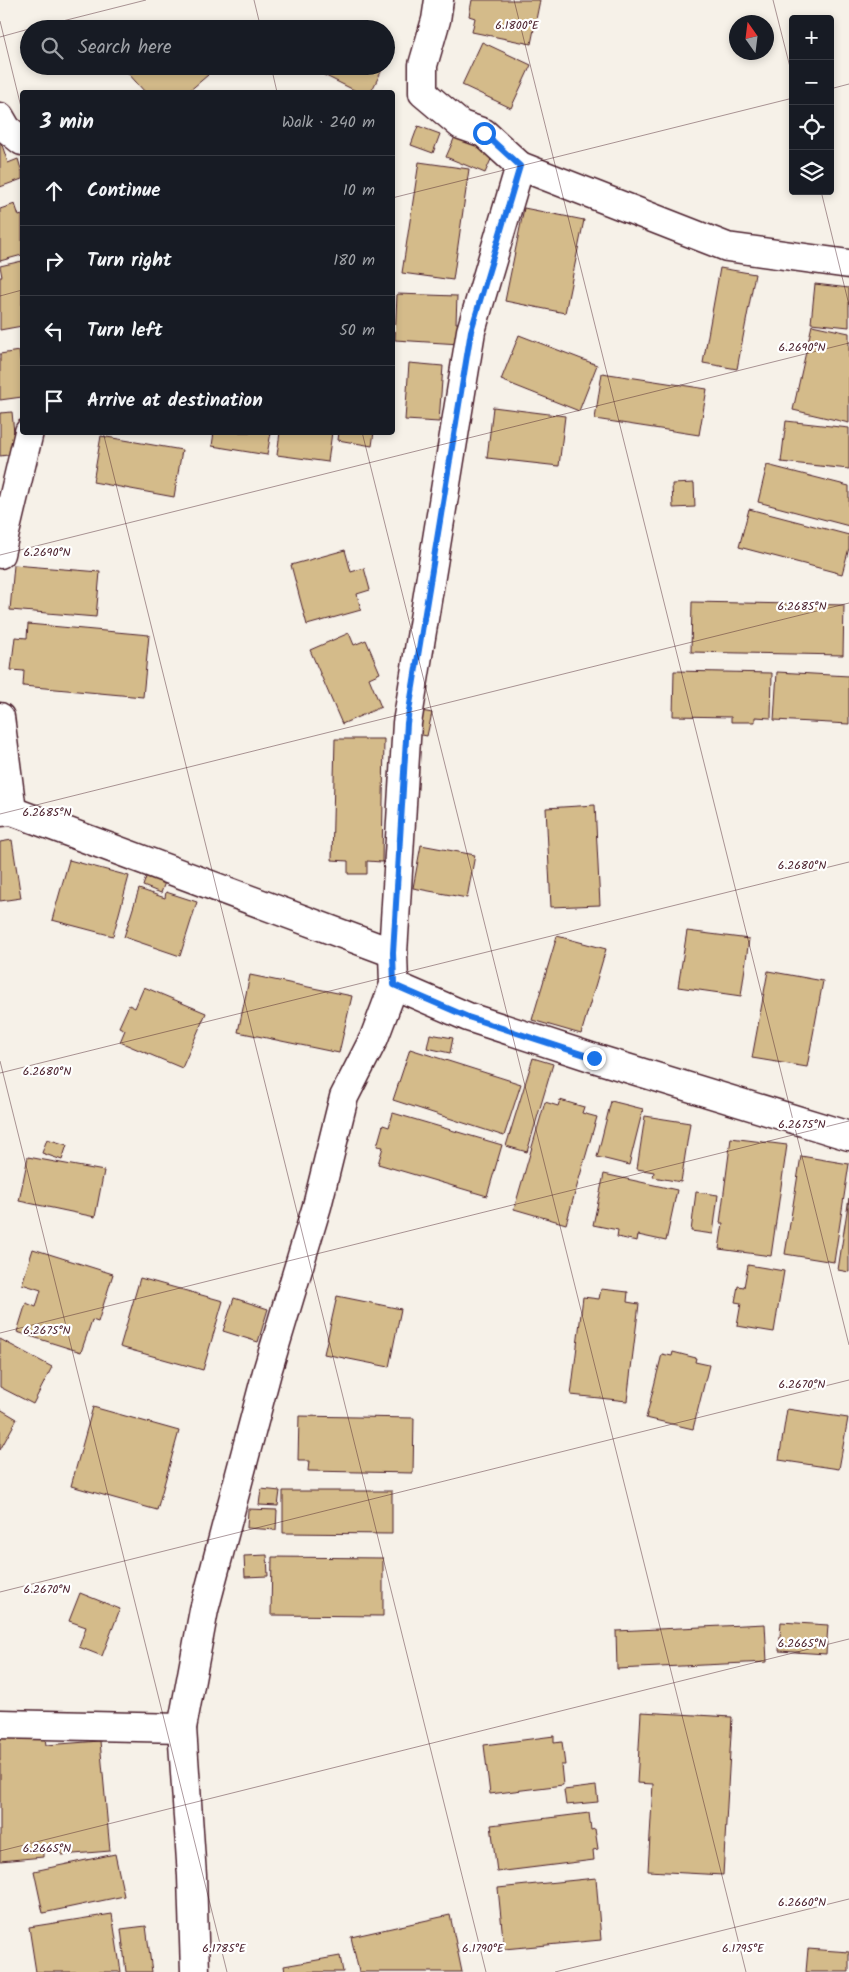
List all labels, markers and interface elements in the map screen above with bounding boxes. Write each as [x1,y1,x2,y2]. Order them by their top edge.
north arrow [729,15,774,60]
map controls [789,15,834,195]
button: + [789,15,834,60]
text: 6.1800°E [495,16,540,35]
search box [20,20,395,75]
text: Search here [78,33,172,63]
icon: search [38,34,66,62]
button: − [789,60,834,105]
button: locate [789,105,834,150]
text: 3 min [40,106,94,139]
text: Walk · 240 m [282,110,375,135]
route start [473,122,496,145]
button: layers [789,150,834,195]
text: Continue [87,176,160,206]
icon: ahead [40,177,68,205]
text: 10 m [343,178,375,203]
text: Turn right [87,246,172,276]
icon: right [40,247,68,275]
text: 180 m [333,248,375,273]
text: Turn left [87,316,162,346]
icon: left [40,317,68,345]
text: 50 m [339,318,375,343]
text: 6.2690°N [778,338,826,357]
text: Arrive at destination [87,386,263,416]
icon: arrive [40,387,68,415]
text: 6.2690°N [23,543,71,562]
text: 6.2685°N [777,597,827,616]
text: 6.2685°N [22,803,72,822]
text: 6.2680°N [778,856,826,875]
route end [583,1047,606,1070]
text: 6.2680°N [23,1062,71,1081]
text: 6.2675°N [778,1115,826,1134]
text: 6.2675°N [23,1321,71,1340]
text: 6.2670°N [779,1375,825,1394]
text: 6.2670°N [24,1580,70,1599]
text: 6.2665°N [778,1634,826,1653]
text: 6.2665°N [23,1839,71,1858]
text: 6.2660°N [778,1893,826,1912]
text: 6.1785°E [202,1939,247,1958]
text: 6.1790°E [462,1939,505,1958]
text: 6.1795°E [722,1939,765,1958]

